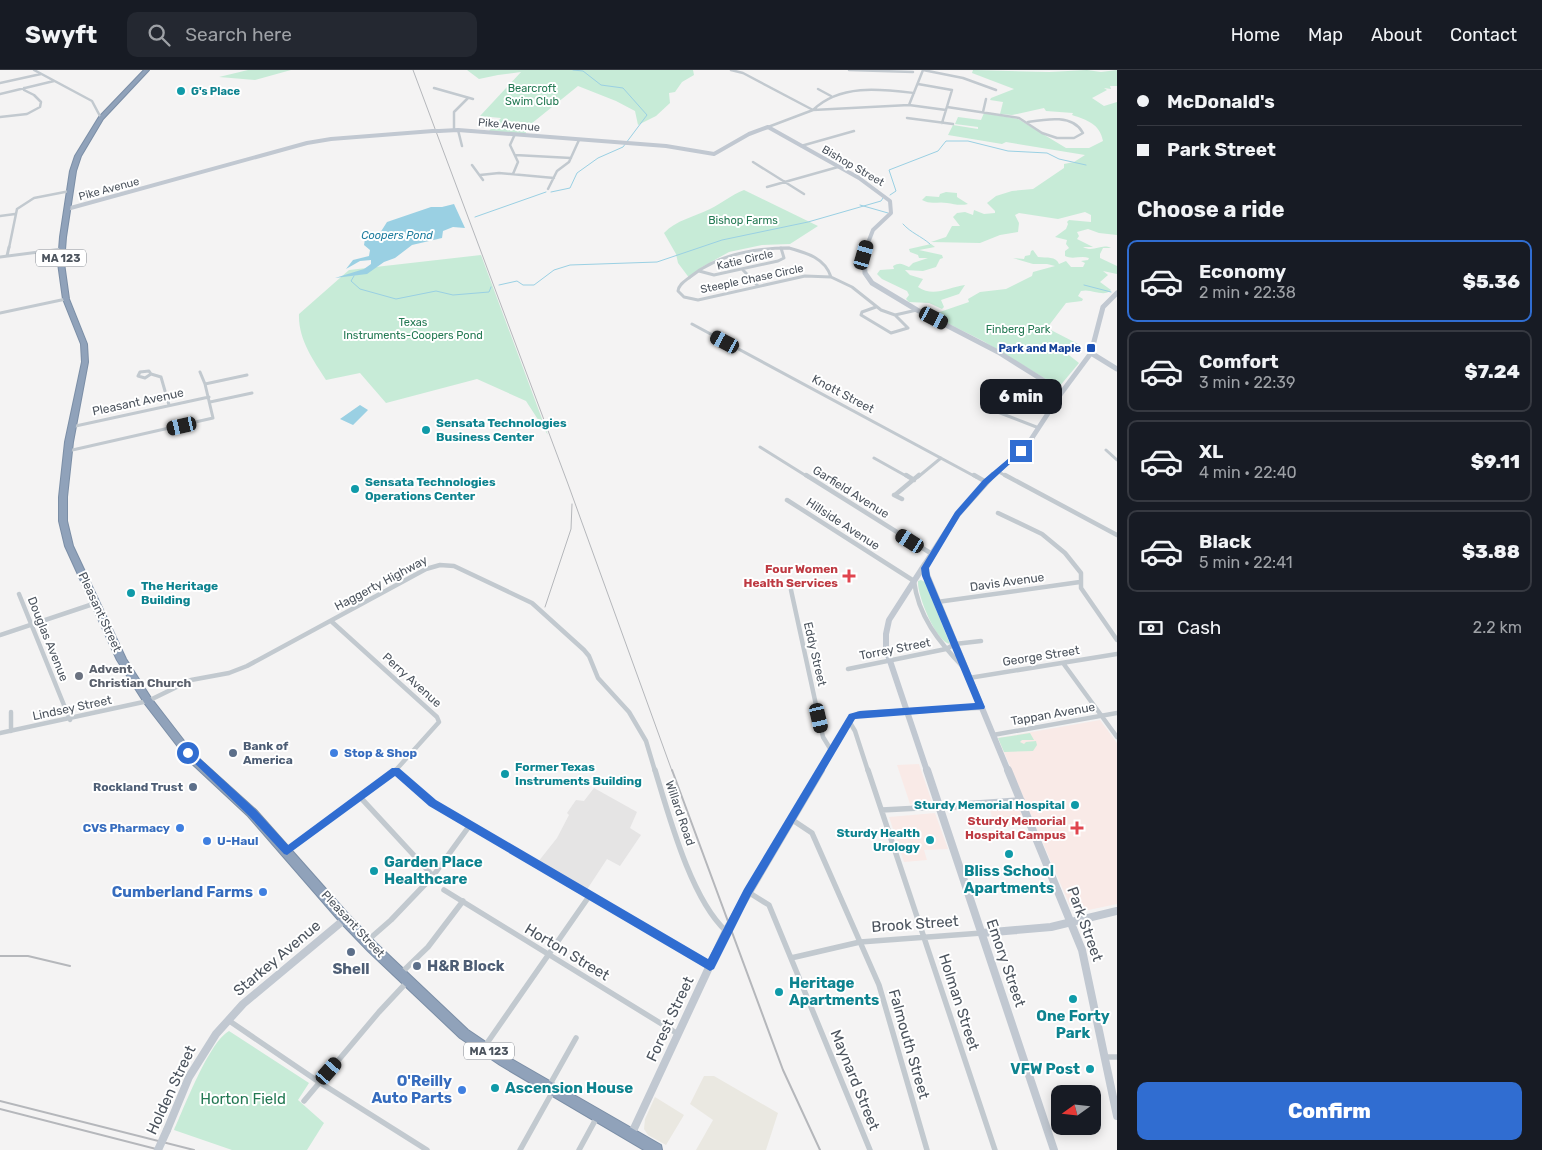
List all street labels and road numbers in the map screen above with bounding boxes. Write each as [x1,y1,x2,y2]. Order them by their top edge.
street label: Pike Avenue [477,116,541,134]
street label: Bishop Street [820,143,887,189]
street label: Pike Avenue [77,175,141,203]
street label: Katie Circle [716,247,774,273]
road number: MA 123 [36,250,86,267]
street label: Steeple Chase Circle [699,262,805,296]
street label: Knott Street [810,372,877,416]
street label: Pleasant Avenue [91,385,185,419]
street label: Garfield Avenue [810,463,892,521]
street label: Hillside Avenue [804,495,883,553]
street label: Haggerty Highway [332,552,430,613]
street label: Pleasant Street [75,570,125,654]
street label: Davis Avenue [969,570,1045,594]
street label: Douglas Avenue [25,595,71,684]
street label: Eddy Street [801,621,829,688]
street label: Torrey Street [858,635,932,663]
street label: George Street [1002,643,1081,669]
street label: Perry Avenue [380,650,445,710]
street label: Lindsey Street [31,693,113,723]
street label: Tappan Avenue [1010,700,1096,728]
street label: Willard Road [662,779,698,847]
street label: Park Street [1063,884,1107,964]
street label: Pleasant Street [318,888,388,961]
street label: Brook Street [871,912,959,936]
street label: Starkey Avenue [230,916,324,1000]
street label: Emory Street [983,917,1029,1009]
street label: Horton Street [521,920,613,984]
street label: Holman Street [935,951,983,1053]
street label: Forest Street [642,974,698,1064]
street label: Falmouth Street [885,987,933,1101]
street label: Maynard Street [827,1027,883,1133]
street label: Holden Street [142,1042,200,1137]
road number: MA 123 [464,1042,514,1059]

